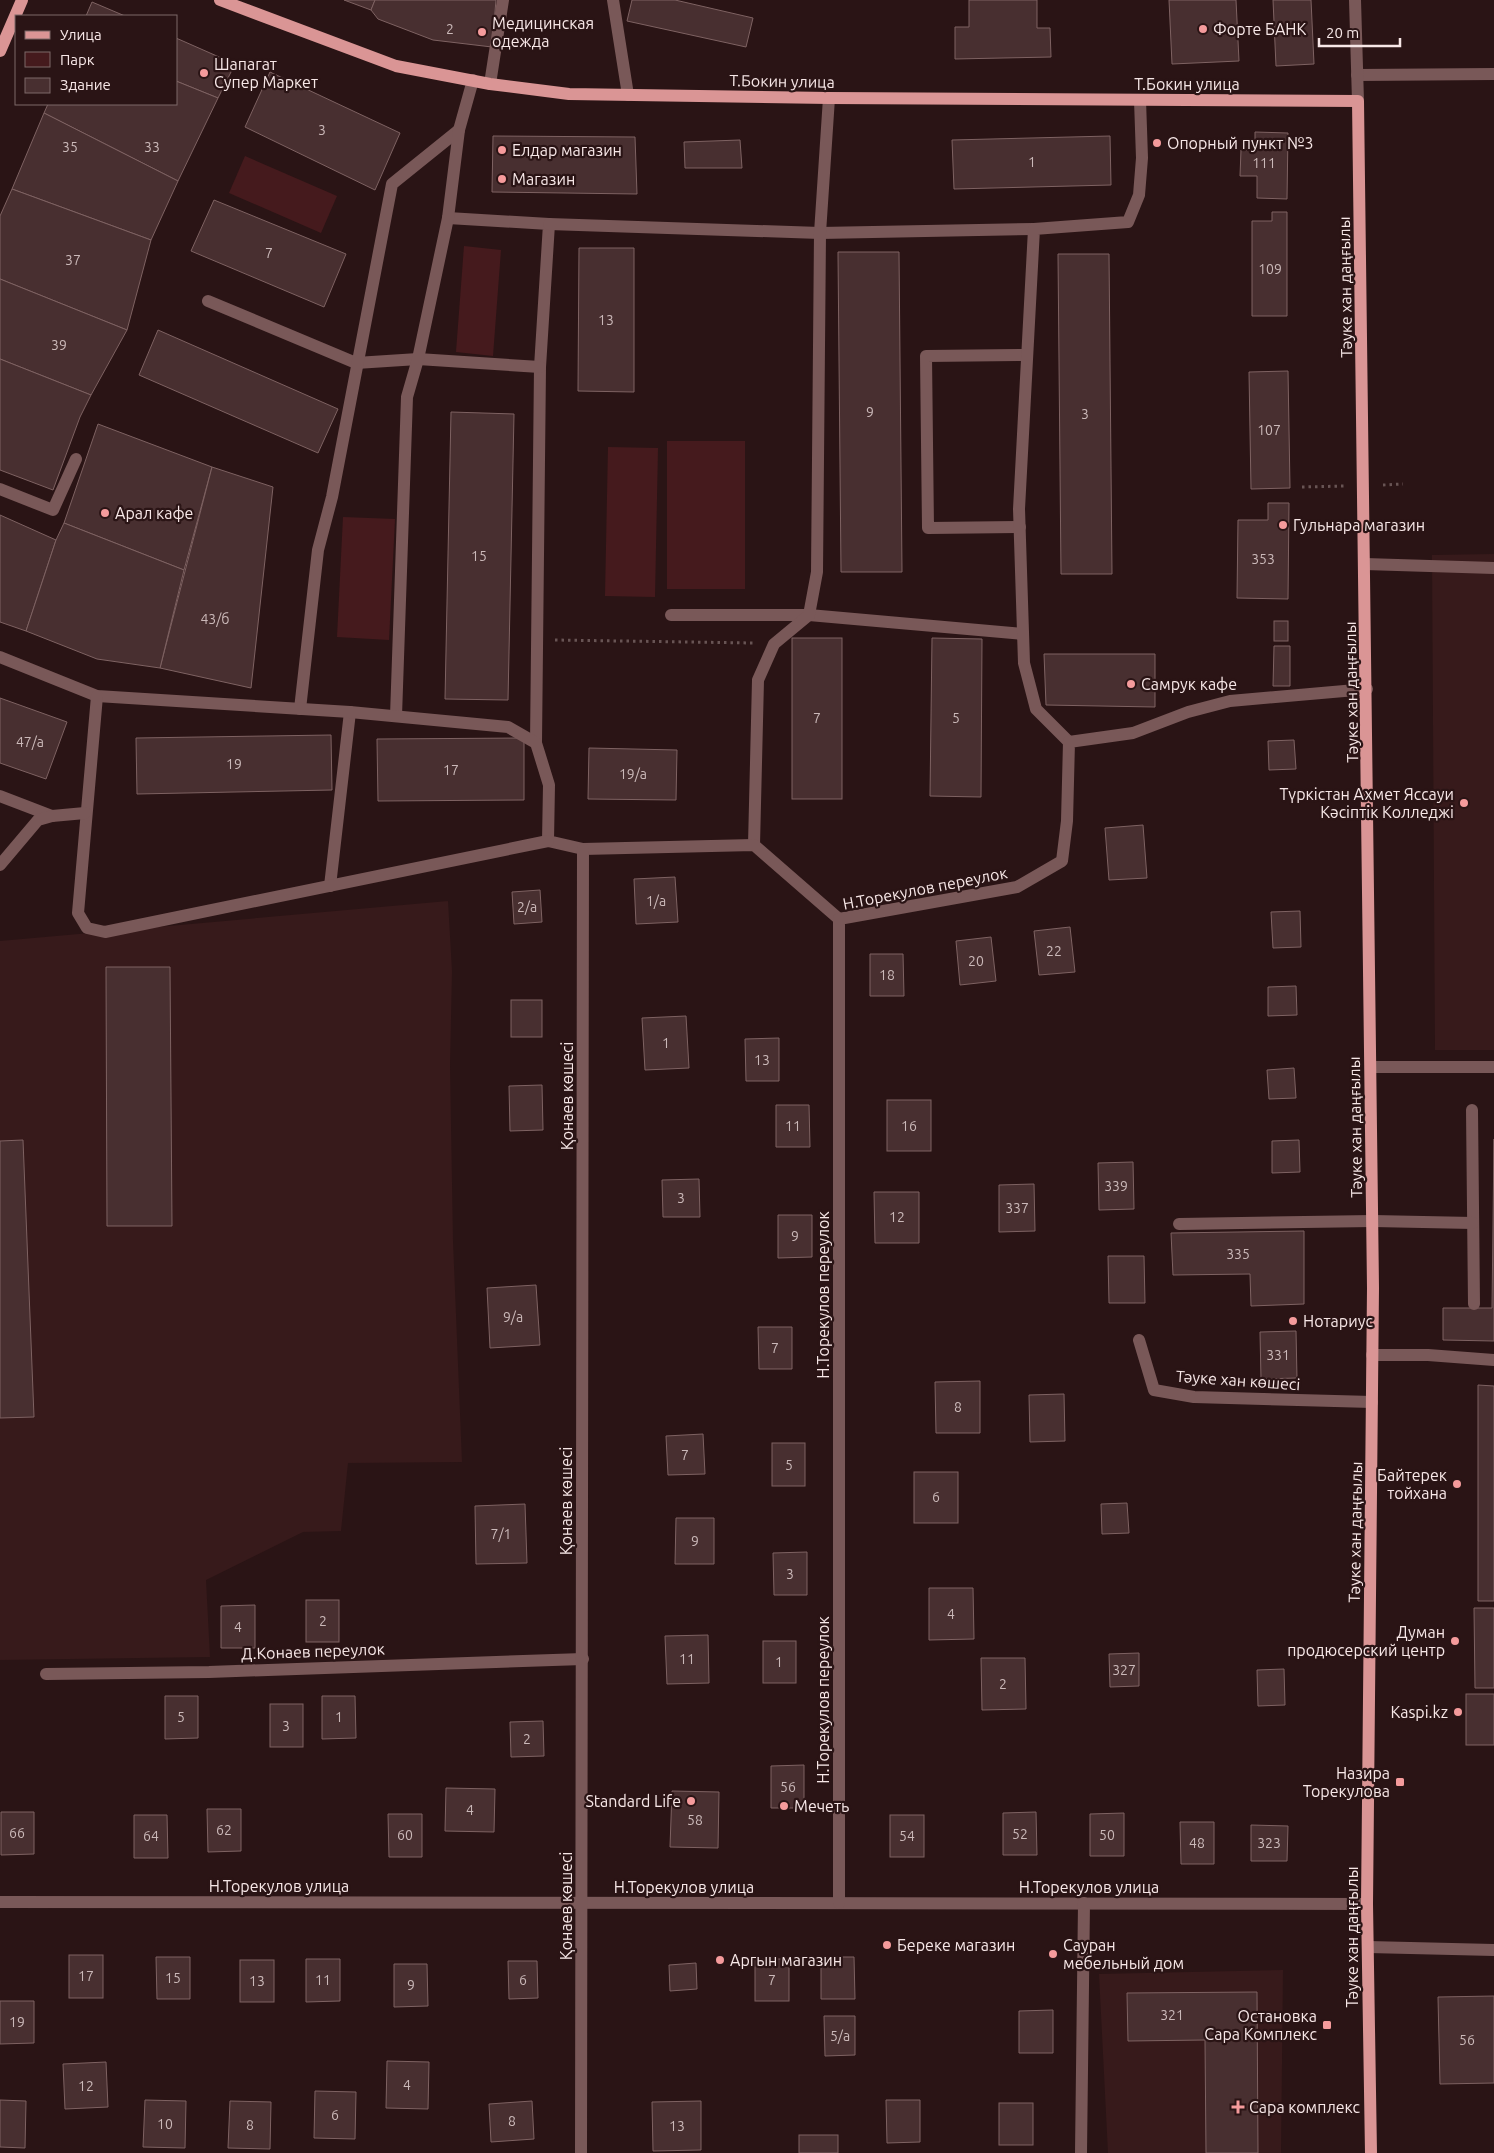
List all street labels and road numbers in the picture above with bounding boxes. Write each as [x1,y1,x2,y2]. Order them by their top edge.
street label: Т.Бокин улица [729,71,835,91]
street label: Т.Бокин улица [1134,75,1240,93]
street label: Тәуке хан даңғылы [1335,216,1355,358]
street label: Тәуке хан даңғылы [1341,621,1361,763]
street label: Н.Торекулов переулок [841,863,1009,913]
street label: Қонаев көшесі [558,1042,576,1150]
street label: Тәуке хан даңғылы [1345,1056,1365,1198]
street label: Н.Торекулов переулок [814,1211,832,1379]
street label: Тәуке хан көшесі [1175,1367,1301,1393]
street label: Қонаев көшесі [557,1447,575,1555]
street label: Тәуке хан даңғылы [1345,1461,1365,1603]
street label: Н.Торекулов переулок [814,1616,832,1784]
street label: Д.Конаев переулок [241,1639,385,1663]
street label: Қонаев көшесі [557,1852,575,1960]
street label: Тәуке хан даңғылы [1343,1866,1361,2008]
street label: Н.Торекулов улица [209,1877,349,1895]
street label: Н.Торекулов улица [614,1878,754,1896]
street label: Н.Торекулов улица [1019,1878,1159,1896]

